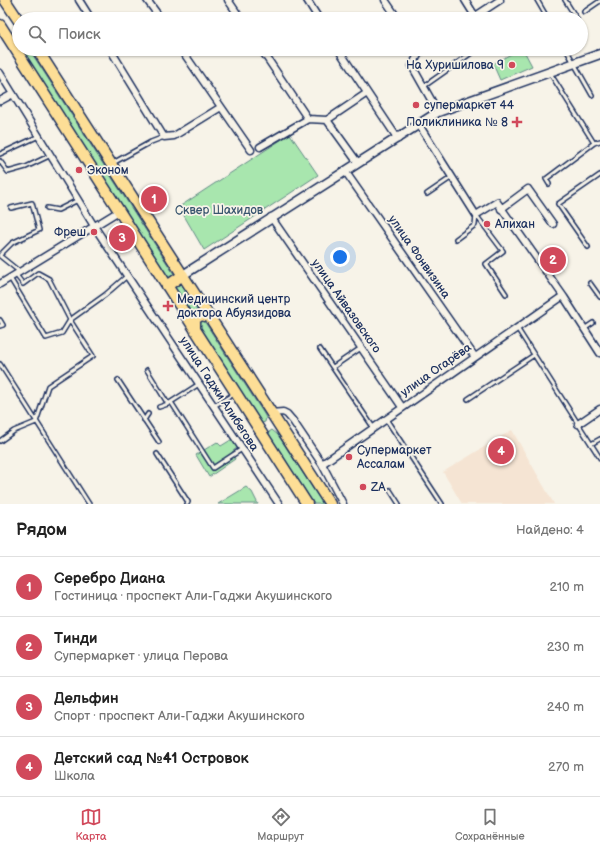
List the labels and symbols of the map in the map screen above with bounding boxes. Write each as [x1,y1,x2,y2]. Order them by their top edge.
place label: На Хуришилова 9 [406,58,504,73]
marker: На Хуришилова 9 [507,60,517,70]
place label: супермаркет 44 [424,98,515,113]
marker: супермаркет 44 [411,100,421,110]
place label: Поликлиника № 8 [406,115,508,130]
marker: Поликлиника № 8 [511,116,523,128]
place label: Эконом [87,163,129,178]
marker: Эконом [74,165,84,175]
pin: 1 [141,184,167,214]
park label: Сквер Шахидов [175,203,264,218]
street label: улица Фонвизина [385,213,453,301]
place label: Алихан [494,217,535,232]
marker: Алихан [482,219,492,229]
pin: 3 [109,223,135,253]
place label: Фреш [54,225,86,240]
marker: Фреш [89,227,99,237]
pin: 2 [540,245,566,275]
your location [330,247,350,267]
street label: улица Айвазовского [308,256,384,356]
place label: Медицинский центр доктора Абуязидова [177,292,291,321]
marker: Медицинский центр доктора Абуязидова [162,300,174,312]
street label: улица Гаджи Алибегова [176,334,262,454]
street label: улица Огарёва [398,340,474,400]
pin: 4 [488,436,514,466]
place label: Супермаркет Ассалам [356,443,432,472]
marker: Супермаркет Ассалам [344,452,354,462]
place label: ZA [370,480,386,495]
marker: ZA [358,482,368,492]

